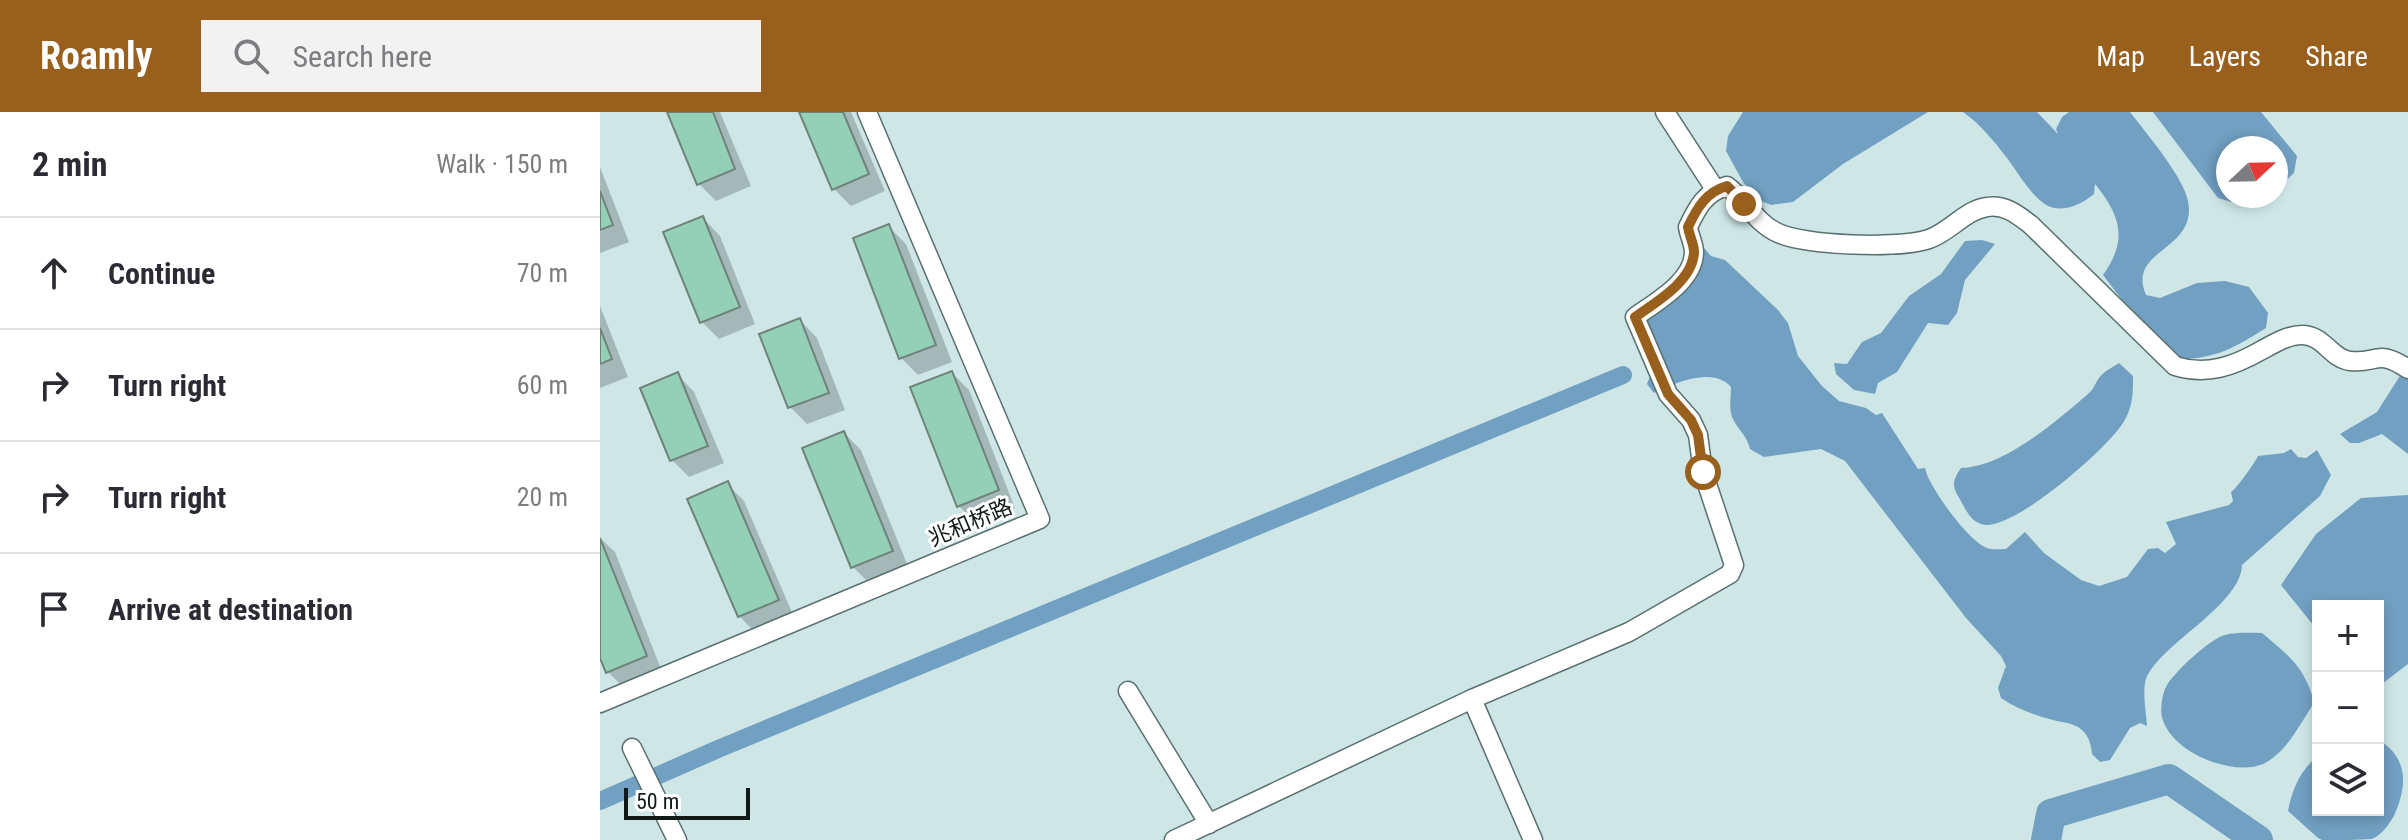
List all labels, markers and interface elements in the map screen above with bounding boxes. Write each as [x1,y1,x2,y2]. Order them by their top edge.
search box [201,20,761,92]
text: Roamly [40,34,153,78]
icon: search [229,34,273,78]
text: Search here [293,39,432,74]
text: Map [2096,40,2145,73]
text: Layers [2189,40,2261,73]
text: Share [2305,40,2368,73]
north arrow [2216,136,2288,208]
text: 2 min [32,144,108,184]
text: Walk · 150 m [436,149,568,179]
route end [1726,186,1762,222]
icon: ahead [32,251,76,295]
text: Continue [108,256,215,291]
text: 70 m [517,258,568,288]
icon: right [32,363,76,407]
text: Turn right [108,368,226,403]
text: 60 m [517,370,568,400]
route start [1685,454,1721,490]
icon: right [32,475,76,519]
text: Turn right [108,480,226,515]
text: 20 m [517,482,568,512]
street label: 兆和桥路 [925,494,1016,551]
icon: arrive [32,587,76,631]
text: Arrive at destination [108,592,353,627]
map controls [2312,600,2384,816]
button: + [2312,600,2384,672]
button: − [2312,672,2384,744]
button: layers [2312,744,2384,816]
scale bar [624,784,750,820]
text: 50 m [636,789,679,814]

